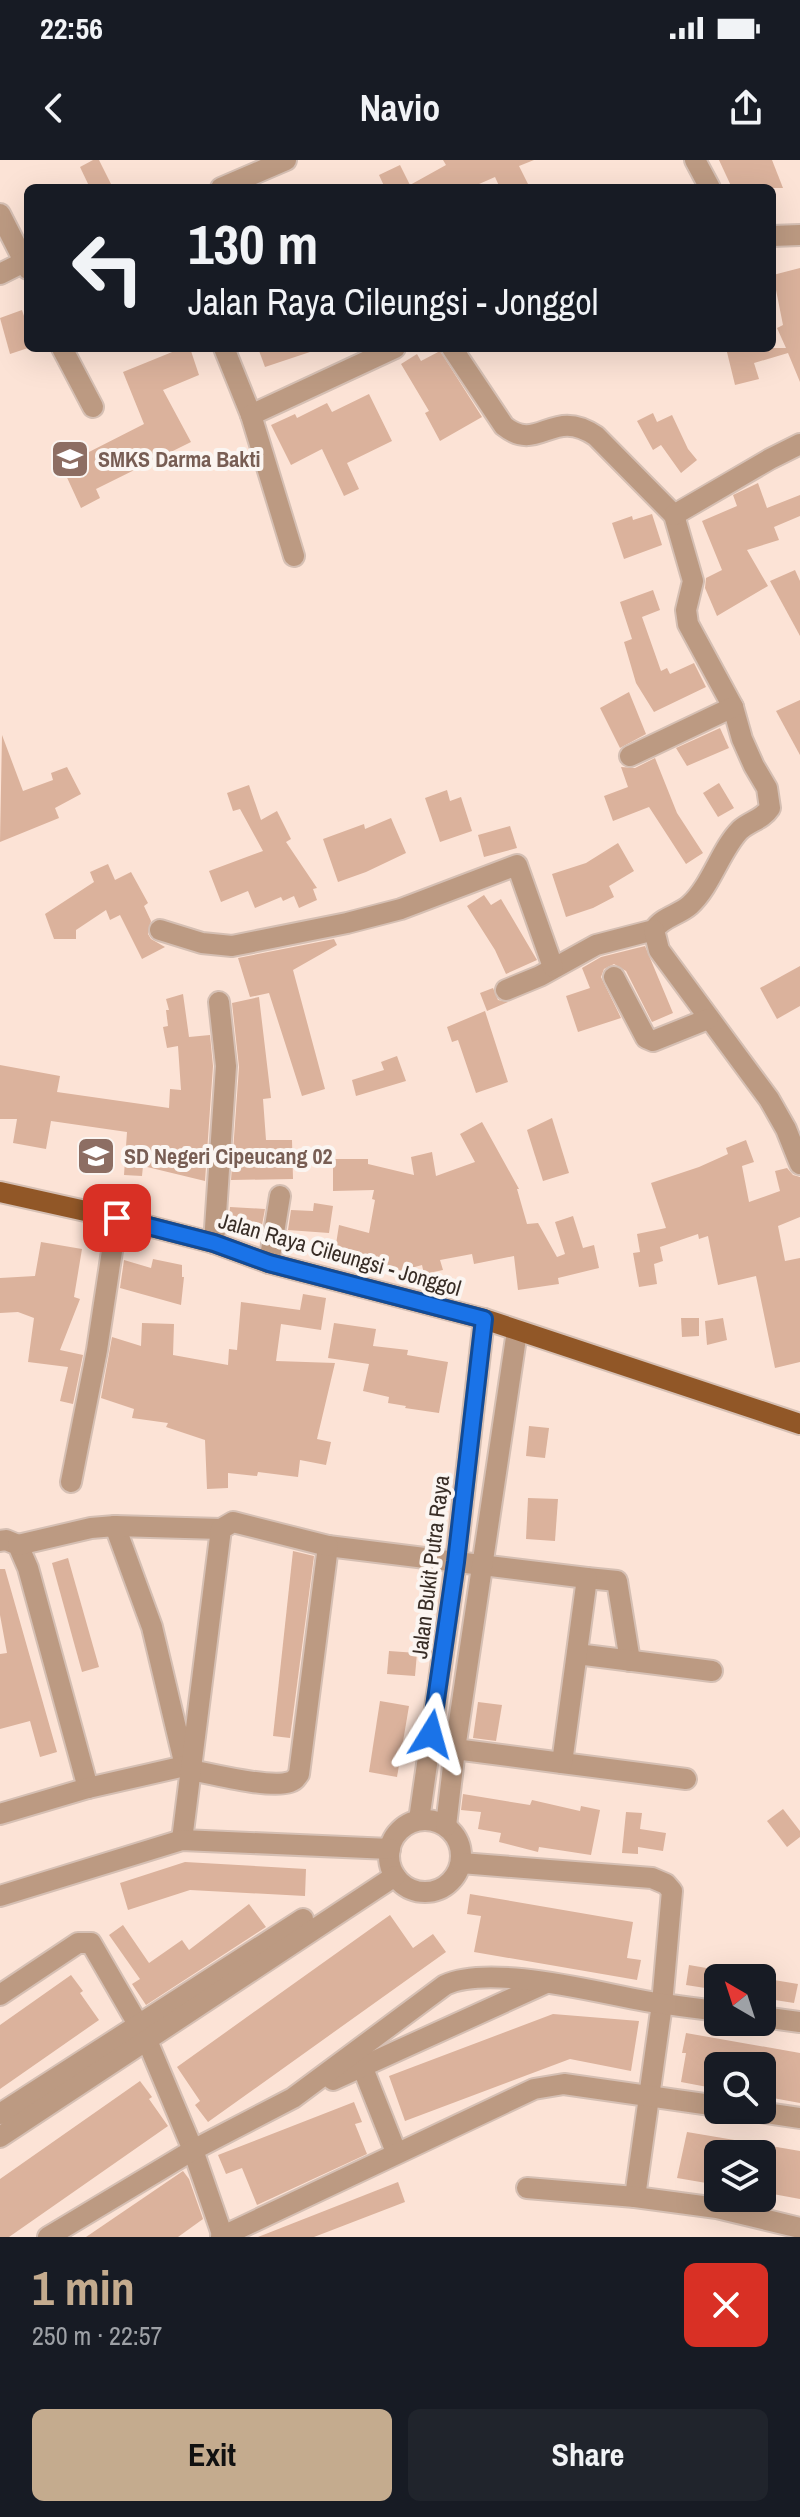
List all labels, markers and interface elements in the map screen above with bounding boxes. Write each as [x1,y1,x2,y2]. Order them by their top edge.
text: 22:56 [40,8,103,48]
text: Navio [360,84,440,132]
icon: back [32,86,76,130]
icon: share [724,86,768,130]
text: 130 m [188,206,318,281]
icon: left [56,216,160,320]
text: Jalan Raya Cileungsi - Jonggol [188,278,598,326]
school or university icon: SMKS Darma Bakti [49,438,91,480]
place label: SMKS Darma Bakti [98,444,260,474]
school or university icon: SD Negeri Cipeucang 02 [75,1135,117,1177]
place label: SD Negeri Cipeucang 02 [124,1141,333,1171]
pin [83,1184,151,1252]
icon: arrive [95,1196,139,1240]
street label: Jalan Raya Cileungsi - Jonggol [215,1205,465,1303]
street label: Jalan Bukit Putra Raya [404,1474,456,1660]
position arrow [389,1692,473,1776]
north arrow [704,1964,776,2036]
map controls [704,1964,776,2212]
button: search [704,2052,776,2124]
button: layers [704,2140,776,2212]
text: 1 min [32,2255,135,2320]
button: close [684,2263,768,2347]
text: 250 m · 22:57 [32,2318,162,2353]
button: Exit [32,2409,392,2501]
button: Share [408,2409,768,2501]

